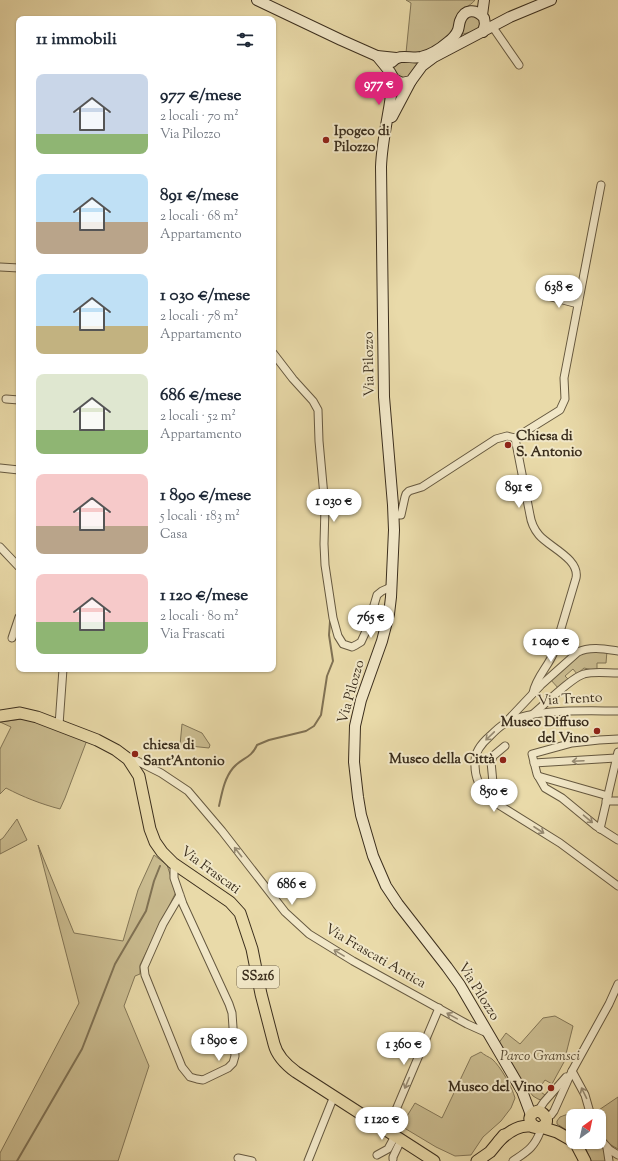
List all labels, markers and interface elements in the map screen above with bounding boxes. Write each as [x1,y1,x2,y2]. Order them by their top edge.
text: 11 immobili [36,28,117,52]
icon: filters [234,29,256,51]
pin: 977 € [351,72,407,106]
text: 977 € [364,76,394,94]
text: 977 €/mese [160,84,241,108]
icon: home [68,90,116,138]
text: 2 locali · 70 m² [160,108,239,126]
place label: Ipogeo di Pilozzo [334,122,390,158]
text: Via Pilozzo [160,126,221,144]
marker: Ipogeo di Pilozzo [321,135,331,145]
text: 891 €/mese [160,184,239,208]
icon: home [68,190,116,238]
text: 2 locali · 68 m² [160,208,238,226]
text: Appartamento [160,226,242,244]
pin: 638 € [531,275,587,309]
text: 638 € [545,279,573,297]
text: 1 030 €/mese [160,284,250,308]
icon: home [68,290,116,338]
text: 2 locali · 78 m² [160,308,238,326]
text: Appartamento [160,326,242,344]
street label: Via Pilozzo [359,331,381,397]
text: 686 €/mese [160,384,241,408]
icon: home [68,390,116,438]
text: 2 locali · 52 m² [160,408,236,426]
text: Appartamento [160,426,242,444]
place label: Chiesa di S. Antonio [516,427,583,463]
marker: Chiesa di S. Antonio [503,440,513,450]
pin: 891 € [491,475,547,509]
text: 891 € [505,479,533,497]
text: 1 890 €/mese [160,484,251,508]
pin: 1 030 € [297,489,371,523]
icon: home [68,490,116,538]
text: 1 030 € [316,493,352,511]
text: 5 locali · 183 m² [160,508,240,526]
text: Casa [160,526,187,544]
text: 1 120 €/mese [160,584,248,608]
icon: home [68,590,116,638]
pin: 765 € [343,605,399,639]
text: 2 locali · 80 m² [160,608,239,626]
text: 765 € [357,609,385,627]
text: Via Frascati [160,626,225,644]
pin: 1 040 € [514,629,588,663]
text: 1 040 € [532,633,570,651]
street label: Via Pilozzo [333,658,371,726]
street label: Via Trento [537,688,603,712]
place label: Museo Diffuso del Vino [501,713,589,749]
marker: Museo Diffuso del Vino [592,726,602,736]
one-way arrow [485,731,495,741]
place label: chiesa di Sant'Antonio [143,736,225,772]
marker: chiesa di Sant'Antonio [130,749,140,759]
place label: Museo della Città [389,750,496,770]
marker: Museo della Città [498,755,508,765]
one-way arrow [572,757,585,764]
pin: 850 € [466,779,522,813]
text: 850 € [480,783,508,801]
one-way arrow [583,815,593,824]
one-way arrow [533,826,544,834]
street label: Via Frascati [176,842,244,900]
one-way arrow [234,846,242,857]
pin: 686 € [264,872,320,906]
text: 686 € [277,876,307,894]
street label: Via Frascati Antica [321,920,430,994]
one-way arrow [333,948,345,956]
street label: Via Pilozzo [452,959,504,1025]
road number: SS216 [237,966,279,988]
one-way arrow [447,1011,459,1019]
pin: 1 890 € [182,1028,256,1062]
text: 1 890 € [200,1032,238,1050]
pin: 1 360 € [367,1032,441,1066]
text: 1 360 € [386,1036,422,1054]
park label: Parco Gramsci [500,1047,580,1067]
one-way arrow [403,1076,411,1088]
place label: Museo del Vino [448,1078,543,1098]
marker: Museo del Vino [546,1083,556,1093]
one-way arrow [580,1087,587,1099]
pin: 1 120 € [345,1107,419,1141]
north arrow [566,1109,606,1149]
map controls [566,1109,606,1149]
text: 1 120 € [364,1111,400,1129]

